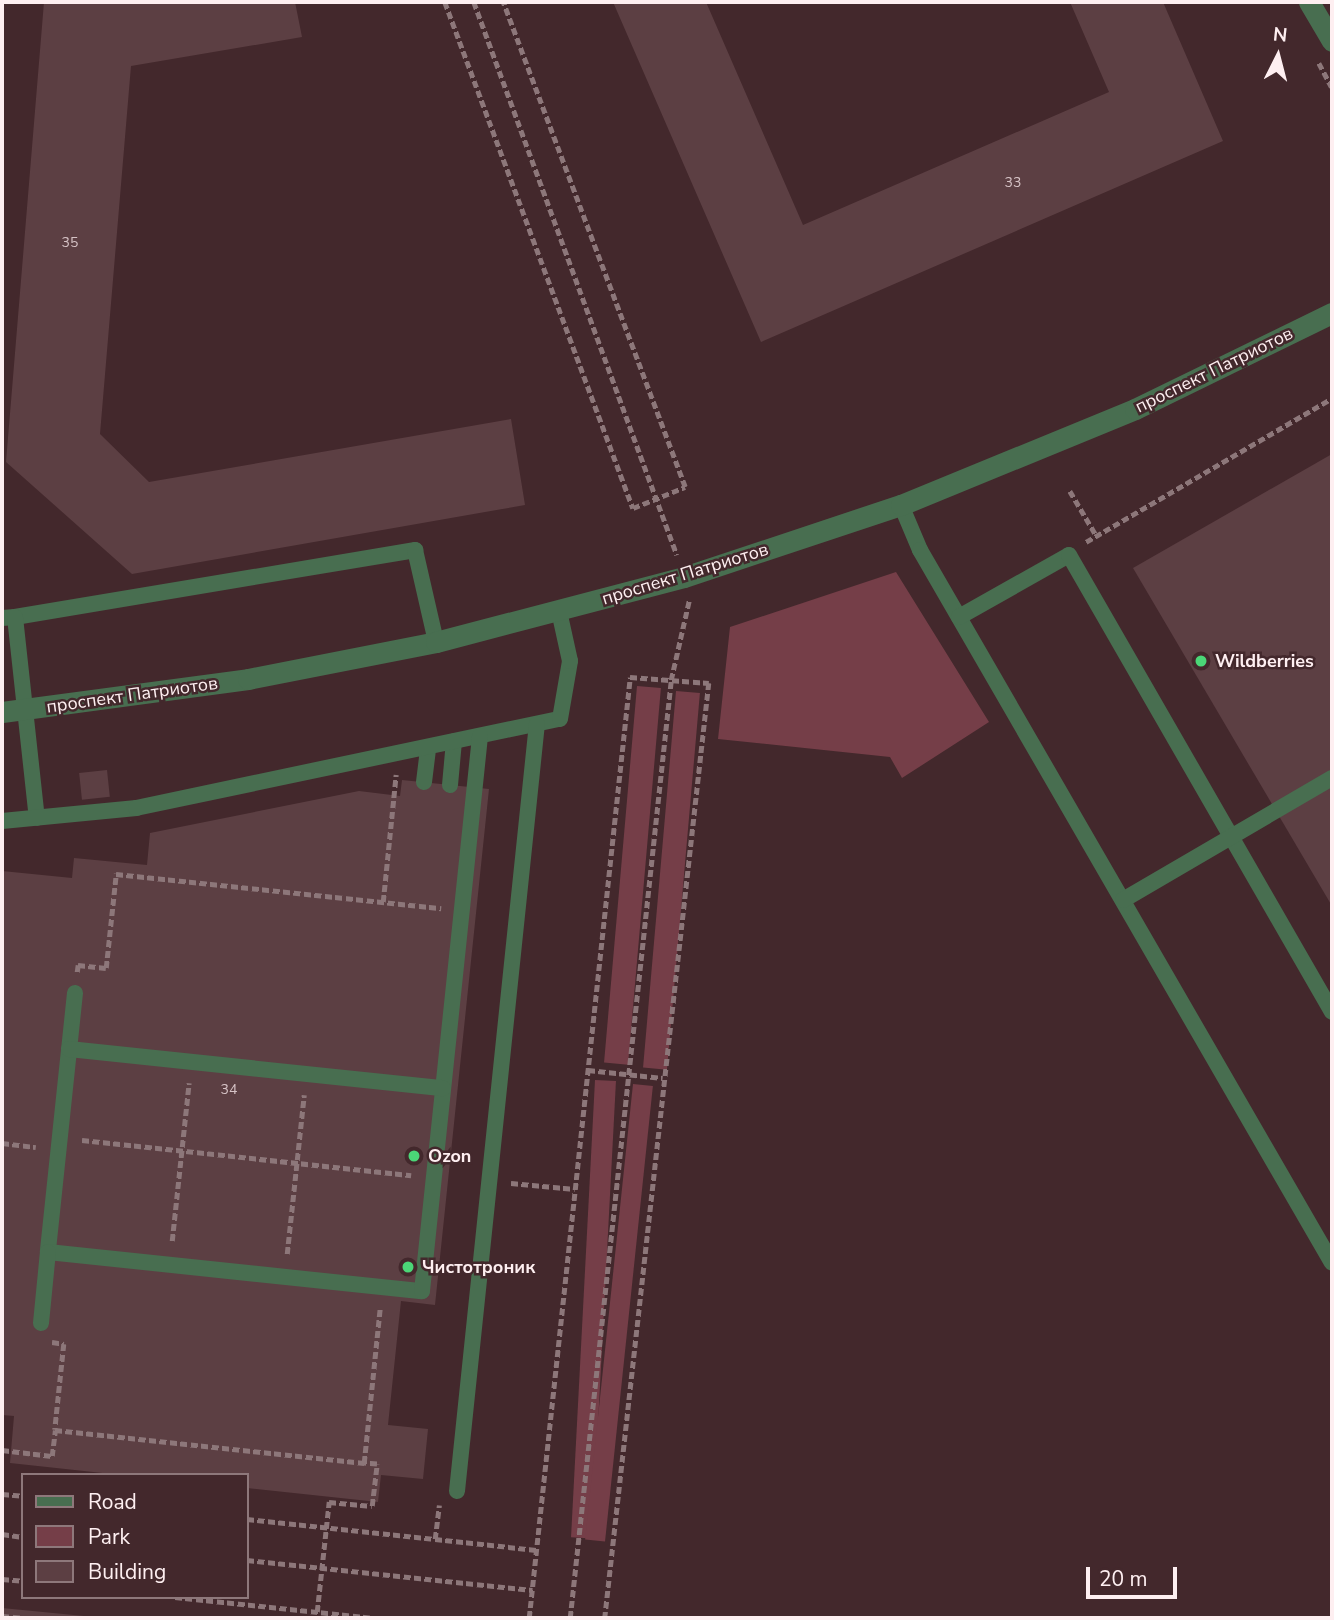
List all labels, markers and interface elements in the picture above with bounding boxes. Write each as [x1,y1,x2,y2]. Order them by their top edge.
north arrow [1243,21,1313,91]
text: N [1272,21,1289,49]
house number: 33 [1005,175,1021,191]
house number: 35 [62,235,78,251]
street label: проспект Патриотов [1132,322,1296,418]
street label: проспект Патриотов [599,538,771,610]
place label: Wildberries [1215,650,1314,672]
marker: Wildberries [1193,653,1209,669]
street label: проспект Патриотов [45,672,219,718]
house number: 34 [221,1082,237,1098]
place label: Ozon [428,1145,471,1167]
marker: Ozon [406,1148,422,1164]
place label: Чистотроник [422,1256,535,1278]
marker: Чистотроник [400,1259,416,1275]
legend [21,1473,248,1599]
text: Road [88,1488,137,1516]
text: Park [88,1523,130,1551]
scale bar [1089,1554,1180,1598]
text: Building [88,1558,166,1586]
text: 20 m [1099,1565,1148,1593]

